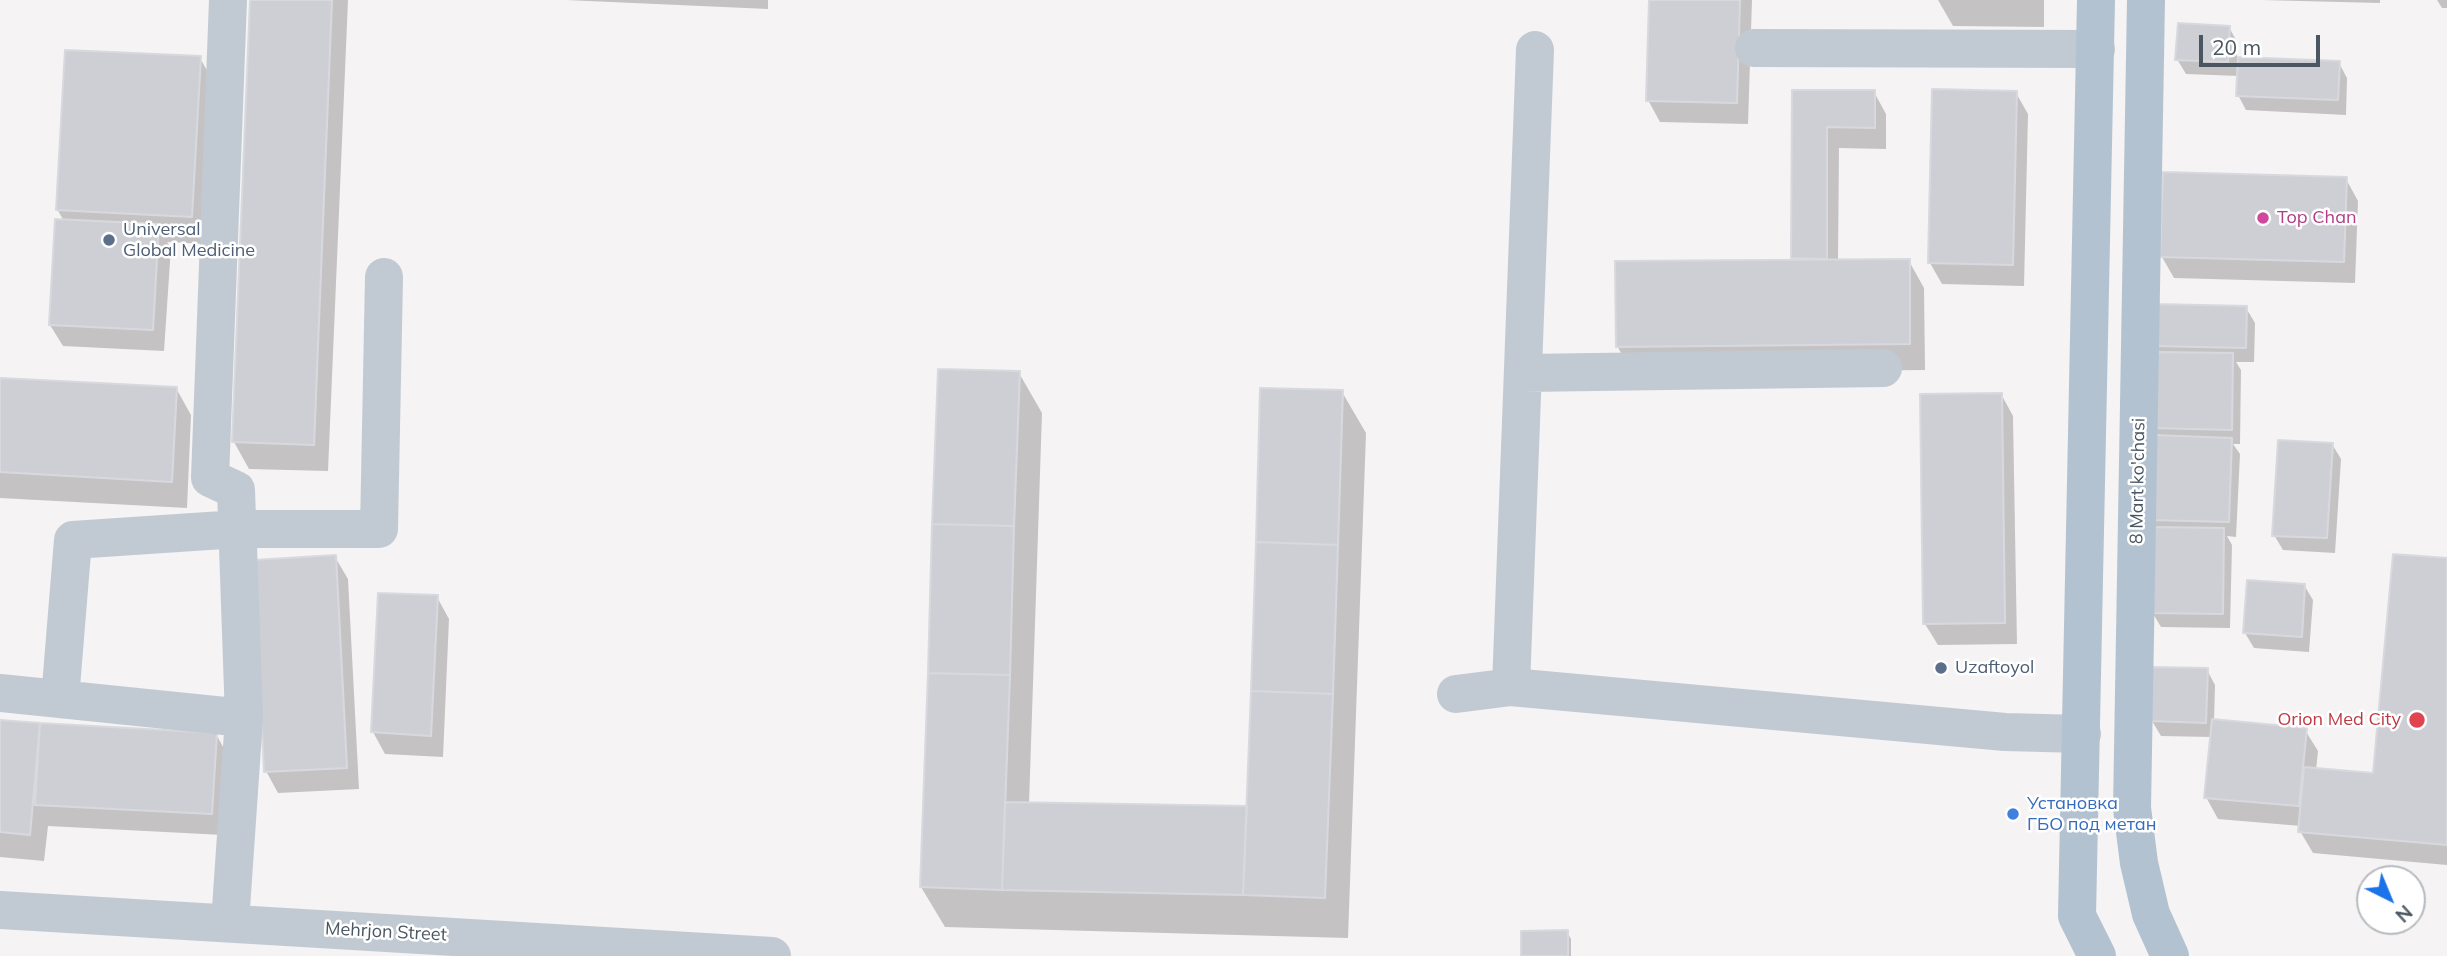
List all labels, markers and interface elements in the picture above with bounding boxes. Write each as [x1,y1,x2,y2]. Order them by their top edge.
scale bar [2202,21,2323,65]
text: 20 m [2212,34,2261,60]
place label: Top Chan [2277,207,2356,229]
marker: Top Chan [2255,210,2271,226]
place label: Universal Global Medicine [123,219,255,262]
marker: Universal Global Medicine [101,232,117,248]
street label: 8 Mart ko'chasi [2126,418,2150,544]
place label: Uzaftoyol [1955,657,2034,679]
marker: Uzaftoyol [1933,660,1949,676]
place label: Orion Med City [2277,709,2401,731]
marker: Orion Med City [2407,710,2427,730]
place label: Установка ГБО под метан [2027,793,2157,836]
marker: Установка ГБО под метан [2005,806,2021,822]
north arrow [2356,865,2426,935]
text: N [2391,900,2417,928]
street label: Mehrjon Street [325,918,447,946]

